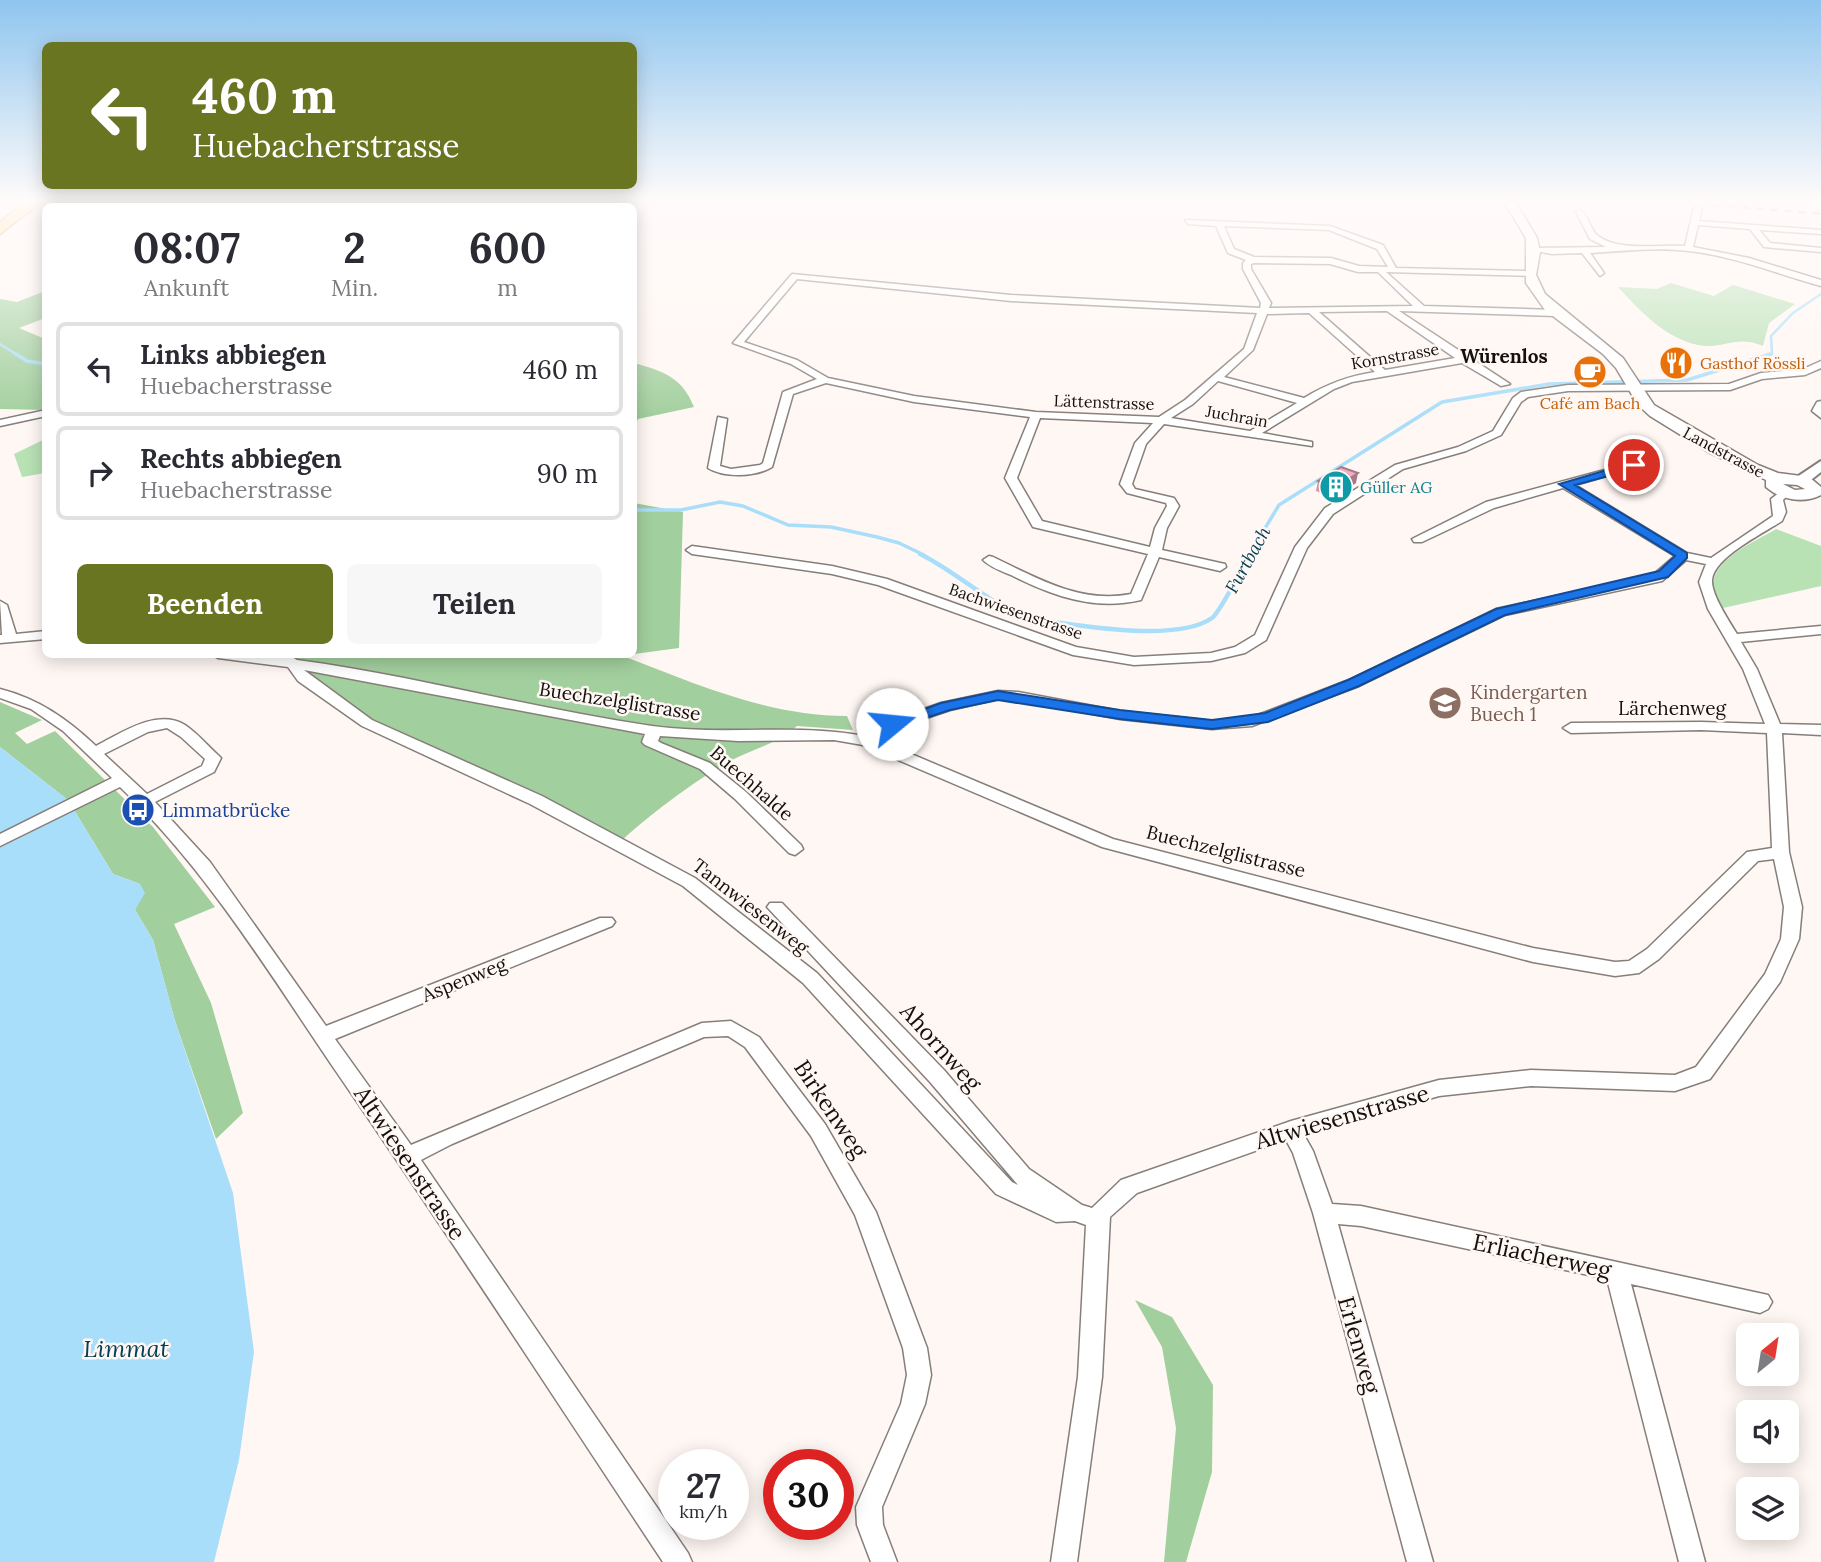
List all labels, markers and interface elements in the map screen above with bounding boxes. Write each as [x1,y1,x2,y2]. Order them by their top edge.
text: 460 m [192,64,336,126]
icon: left [77,70,168,161]
text: Huebacherstrasse [192,125,460,166]
text: 08:07 [133,221,240,275]
text: 2 [343,221,366,275]
text: 600 [469,221,546,275]
text: Ankunft [144,273,229,302]
text: Min. [331,273,378,302]
text: m [497,273,518,302]
text: Links abbiegen [140,338,326,371]
street label: Kornstrasse [1350,338,1441,374]
district label: Würenlos [1460,344,1548,368]
restaurant icon: Gasthof Rössli [1657,344,1695,382]
icon: left [81,350,119,388]
text: 460 m [523,353,598,386]
cafe icon: Café am Bach [1571,353,1609,391]
place label: Gasthof Rössli [1700,353,1805,373]
text: Huebacherstrasse [140,371,332,400]
street label: Lättenstrasse [1053,390,1155,414]
place label: Café am Bach [1540,393,1641,413]
street label: Juchrain [1203,401,1270,431]
street label: Landstrasse [1680,422,1768,482]
pin [1604,435,1664,495]
text: Rechts abbiegen [140,442,342,475]
icon: arrive [1615,446,1653,484]
icon: right [81,454,119,492]
text: 90 m [537,457,598,490]
building icon: Güller AG [1317,468,1355,506]
text: Huebacherstrasse [140,475,332,504]
place label: Güller AG [1360,477,1432,497]
water label: Furtbach [1220,522,1276,597]
button: Beenden [77,564,333,644]
button: Teilen [347,564,602,644]
street label: Bachwiesenstrasse [946,579,1086,643]
street label: Buechzelglistrasse [538,676,702,726]
place label: Kindergarten Buech 1 [1470,680,1588,726]
school or university icon: Kindergarten Buech 1 [1426,684,1464,722]
position arrow [855,687,929,761]
street label: Lärchenweg [1618,696,1727,720]
street label: Buechhalde [705,740,799,826]
bus stop icon: Limmatbrücke [119,791,157,829]
place label: Limmatbrücke [162,798,290,822]
street label: Buechzelglistrasse [1144,820,1308,882]
street label: Tannwiesenweg [688,853,814,959]
street label: Aspenweg [417,951,510,1007]
street label: Ahornweg [894,996,989,1098]
street label: Birkenweg [788,1054,875,1164]
street label: Altwiesenstrasse [1251,1078,1432,1155]
street label: Altwiesenstrasse [348,1079,473,1245]
street label: Erliacherweg [1470,1227,1615,1285]
street label: Erlenweg [1332,1293,1388,1398]
north arrow [1736,1323,1799,1386]
map controls [1736,1323,1799,1540]
water label: Limmat [83,1333,169,1364]
button: sound [1736,1400,1799,1463]
speed limit sign: 30 [763,1449,854,1540]
text: 27 [686,1463,721,1508]
button: layers [1736,1477,1799,1540]
text: km/h [679,1500,728,1523]

